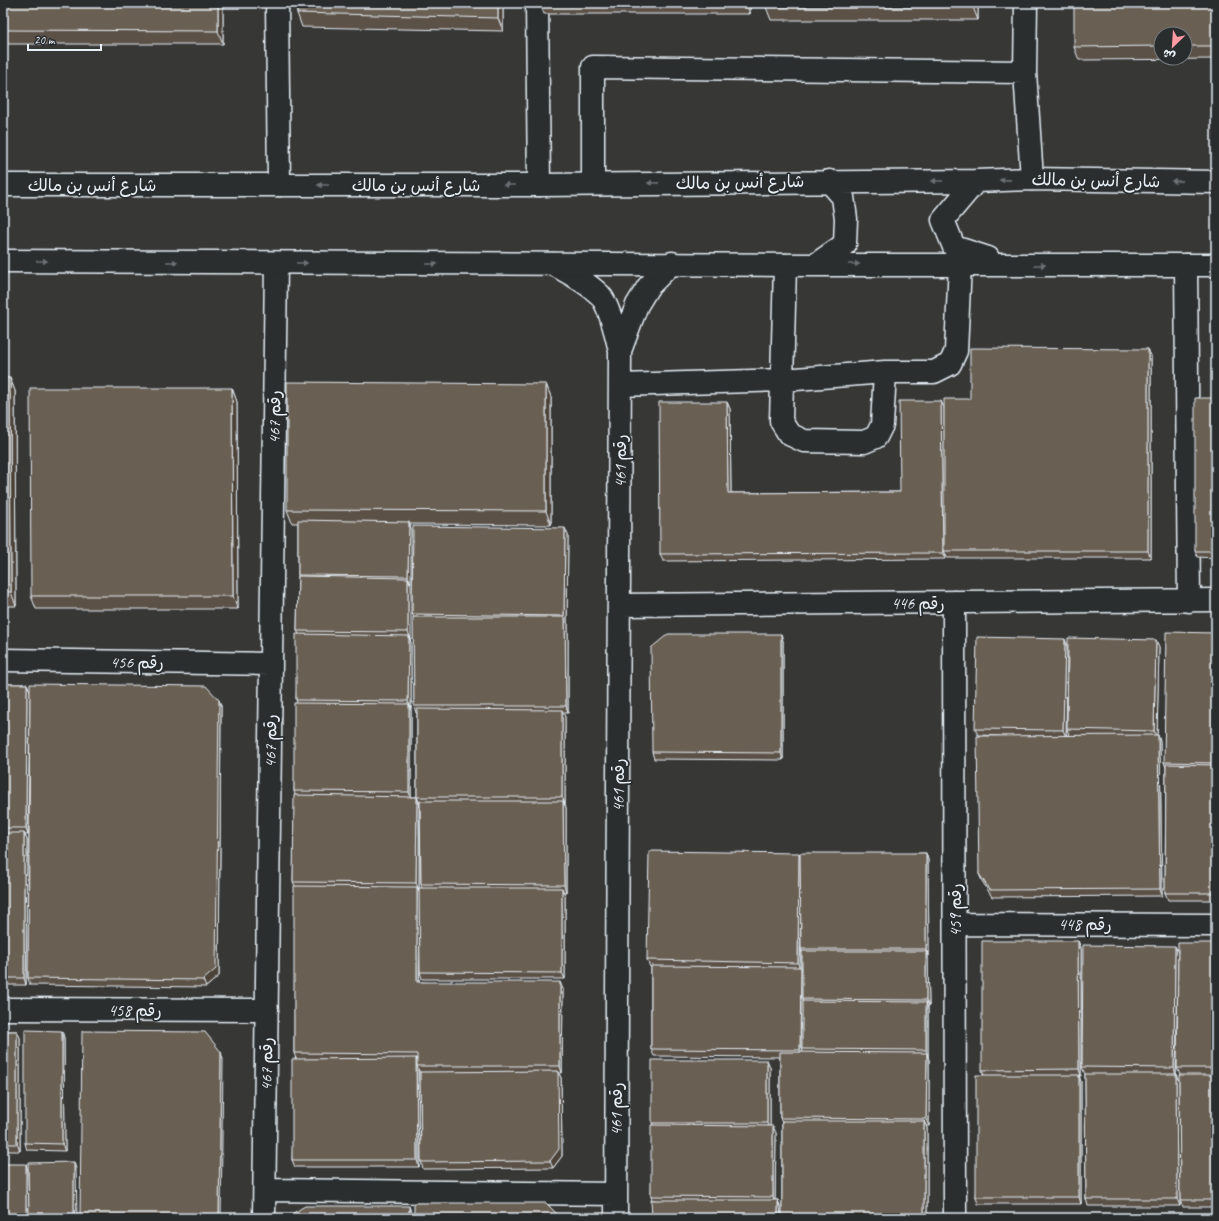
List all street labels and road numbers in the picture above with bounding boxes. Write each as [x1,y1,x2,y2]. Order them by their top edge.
street label: شارع أنس بن مالك [1031,169,1160,193]
street label: شارع أنس بن مالك [676,171,805,195]
street label: شارع أنس بن مالك [28,175,156,197]
street label: شارع أنس بن مالك [352,175,480,197]
street label: رقم 467 [264,390,287,444]
street label: رقم 461 [610,434,633,488]
street label: رقم 446 [891,593,945,616]
street label: رقم 456 [110,652,164,675]
street label: رقم 467 [260,714,283,768]
street label: رقم 461 [608,758,631,812]
street label: رقم 459 [945,883,968,937]
street label: رقم 448 [1058,914,1112,937]
street label: رقم 458 [108,1000,162,1023]
street label: رقم 467 [256,1037,279,1091]
street label: رقم 461 [606,1082,629,1136]

